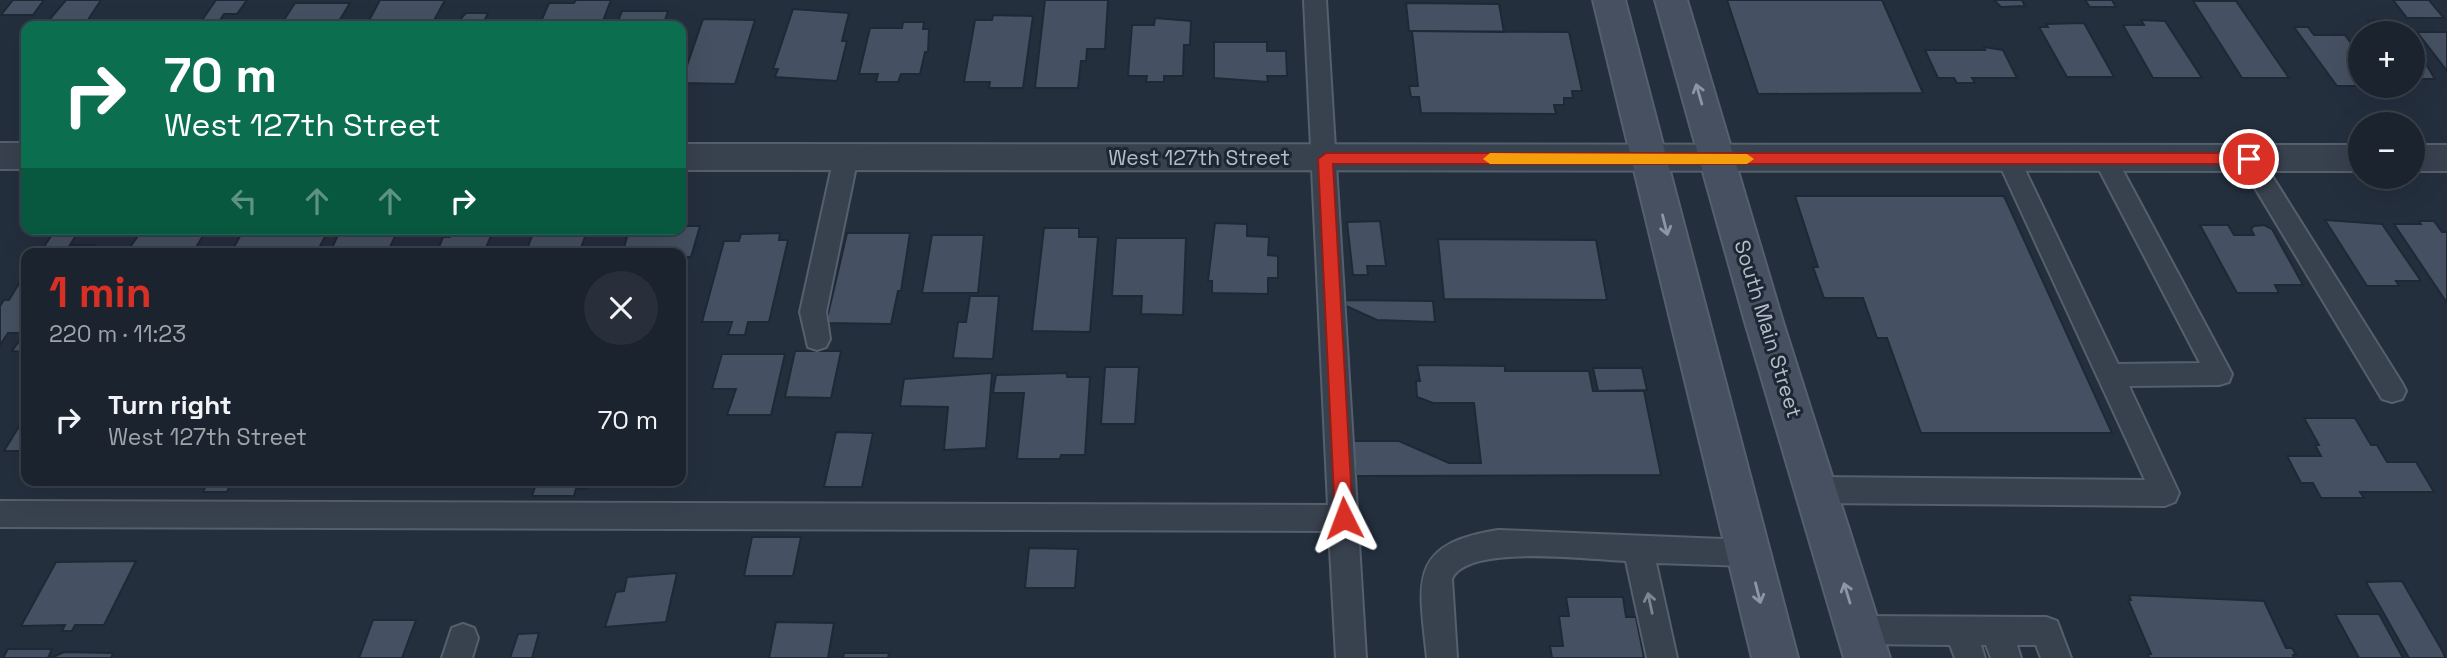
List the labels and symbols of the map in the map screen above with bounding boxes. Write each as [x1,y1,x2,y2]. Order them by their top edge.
one-way arrow [1691,83,1704,105]
pin [2219,129,2279,189]
street label: West 127th Street [1108,144,1290,171]
one-way arrow [1659,213,1672,236]
street label: South Main Street [1729,237,1808,421]
position arrow [1307,481,1381,555]
one-way arrow [1752,581,1765,604]
one-way arrow [1840,582,1853,604]
one-way arrow [1642,592,1656,615]

